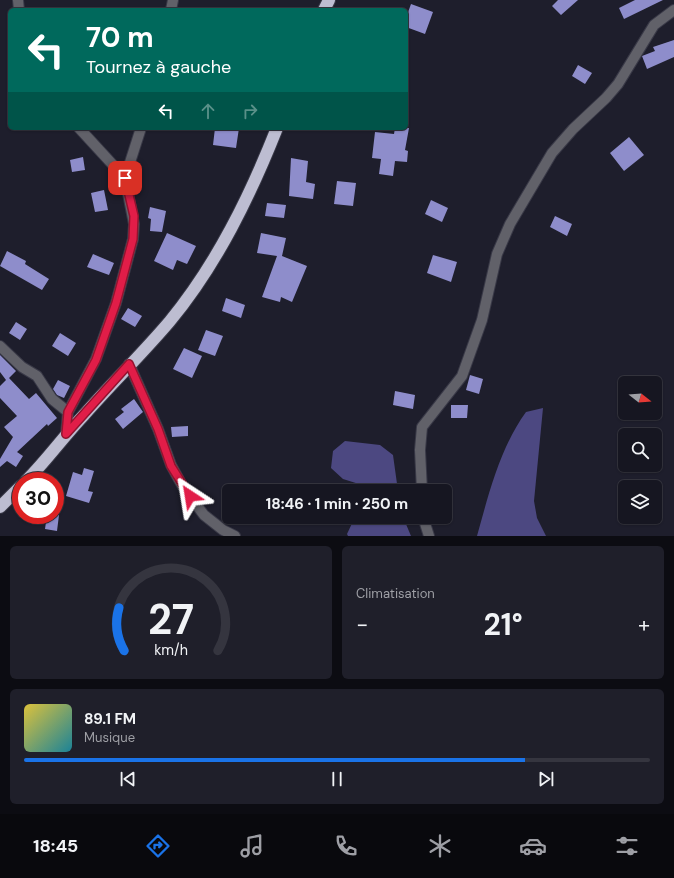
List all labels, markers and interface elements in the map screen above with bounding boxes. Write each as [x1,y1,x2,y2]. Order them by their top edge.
text: 70 m [86,19,154,56]
icon: left [20,24,72,76]
text: Tournez à gauche [86,55,231,79]
icon: left [155,100,177,122]
icon: ahead [197,100,219,122]
icon: right [239,100,261,122]
pin [108,161,142,195]
icon: arrive [114,167,136,189]
north arrow [618,376,662,420]
map controls [618,376,662,524]
button: search [618,428,662,472]
speed limit sign: 30 [12,472,64,524]
position arrow [169,475,211,517]
button: layers [618,480,662,524]
text: 18:46 · 1 min · 250 m [266,494,408,514]
text: Climatisation [356,585,435,602]
text: 27 [148,592,194,646]
text: 21° [483,605,523,644]
text: − [356,610,368,639]
text: + [638,610,650,639]
text: km/h [154,640,188,658]
text: 89.1 FM [84,709,136,729]
text: Musique [84,729,135,746]
icon: previous [117,768,139,790]
icon: pause [326,768,348,790]
icon: next [535,768,557,790]
icon: directions [144,832,172,860]
icon: music [238,832,266,860]
icon: phone [332,832,360,860]
icon: climate [426,832,454,860]
icon: car [519,832,547,860]
icon: filters [613,832,641,860]
text: 18:45 [33,834,78,858]

